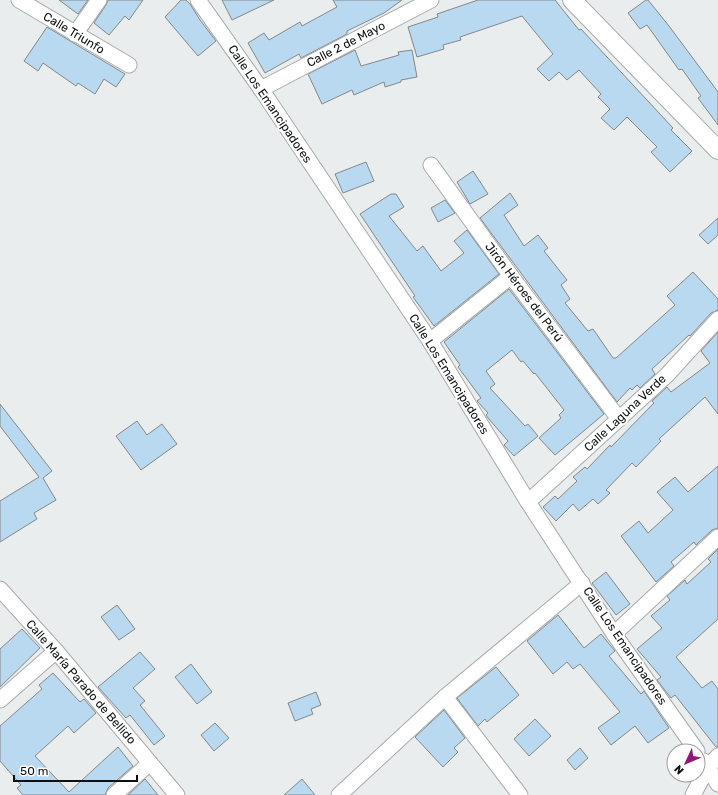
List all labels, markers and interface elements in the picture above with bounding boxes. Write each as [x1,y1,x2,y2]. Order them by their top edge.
street label: Calle Triunfo [41,9,107,57]
street label: Calle 2 de Mayo [304,18,388,70]
street label: Calle Los Emancipadores [225,42,315,166]
street label: Jirón Héroes del Perú [482,240,566,344]
street label: Calle Los Emancipadores [406,311,492,437]
street label: Calle Laguna Verde [581,371,669,454]
street label: Calle Los Emancipadores [580,584,670,708]
street label: Calle María Parado de Bellido [23,617,139,747]
north arrow [666,743,706,783]
scale bar [14,757,137,783]
text: N [672,762,687,777]
text: 50 m [20,764,48,778]

